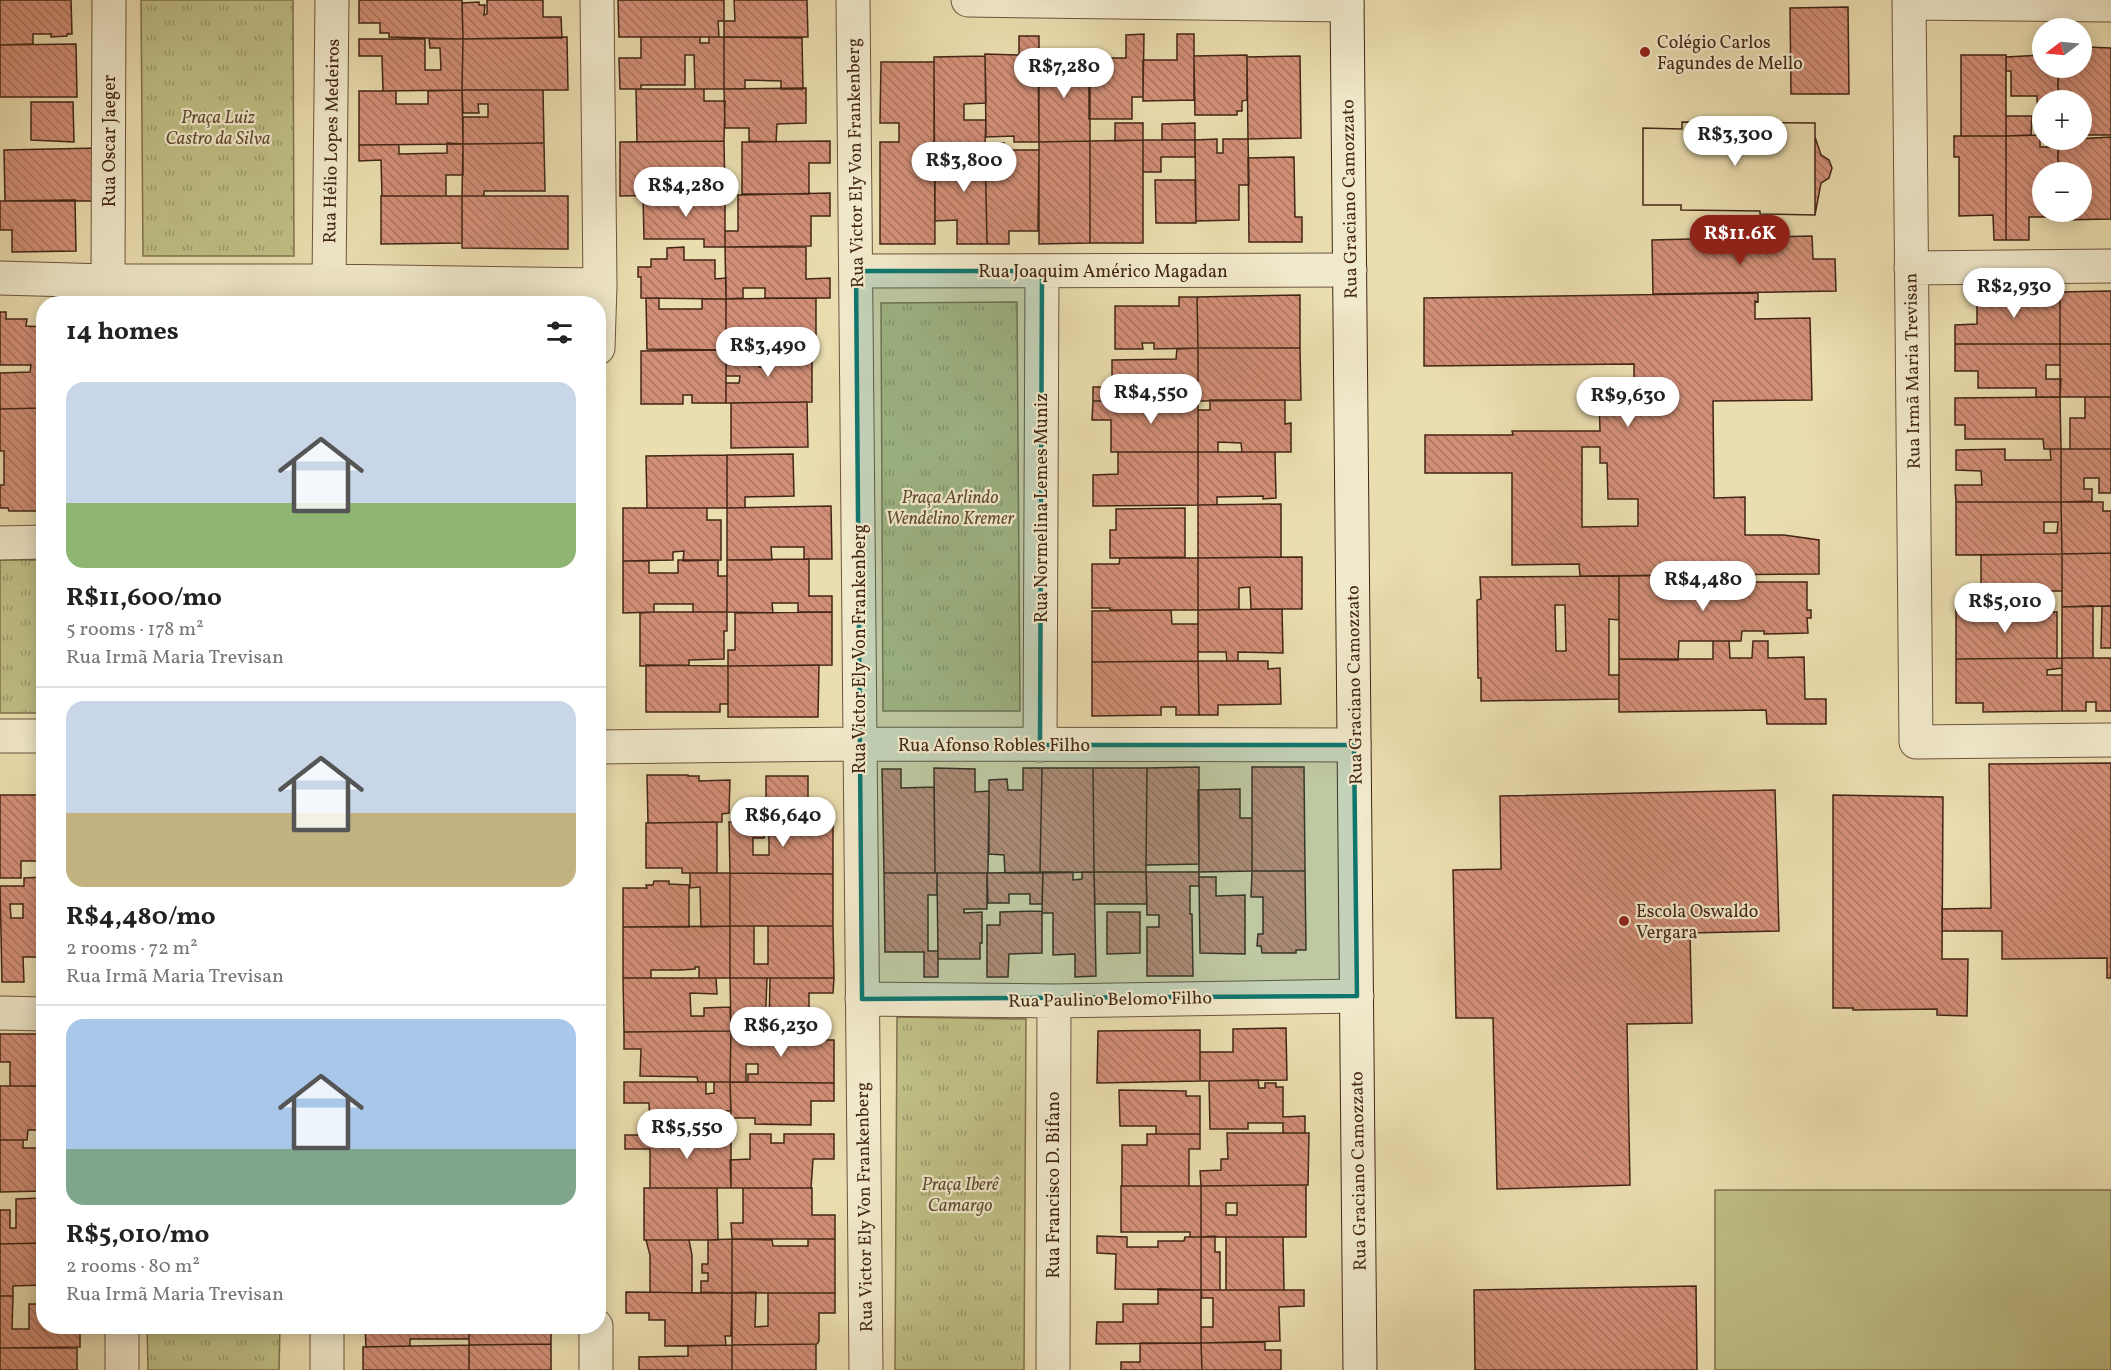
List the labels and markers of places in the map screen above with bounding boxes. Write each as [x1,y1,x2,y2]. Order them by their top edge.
place label: Colégio Carlos Fagundes de Mello [1657,31,1803,77]
marker: Colégio Carlos Fagundes de Mello [1638,45,1652,59]
pin: R$7,280 [1009,48,1119,99]
pin: R$3,300 [1680,116,1790,167]
pin: R$3,800 [909,142,1019,193]
pin: R$4,280 [631,167,741,218]
pin: R$11.6K [1685,215,1795,266]
pin: R$2,930 [1959,268,2069,319]
pin: R$3,490 [713,327,823,378]
pin: R$4,550 [1096,374,1206,425]
pin: R$9,630 [1573,377,1683,428]
pin: R$4,480 [1648,561,1758,612]
pin: R$5,010 [1950,583,2060,634]
pin: R$6,640 [728,797,838,848]
place label: Escola Oswaldo Vergara [1636,900,1758,946]
marker: Escola Oswaldo Vergara [1617,914,1631,928]
pin: R$6,230 [726,1007,836,1058]
pin: R$5,550 [632,1109,742,1160]

